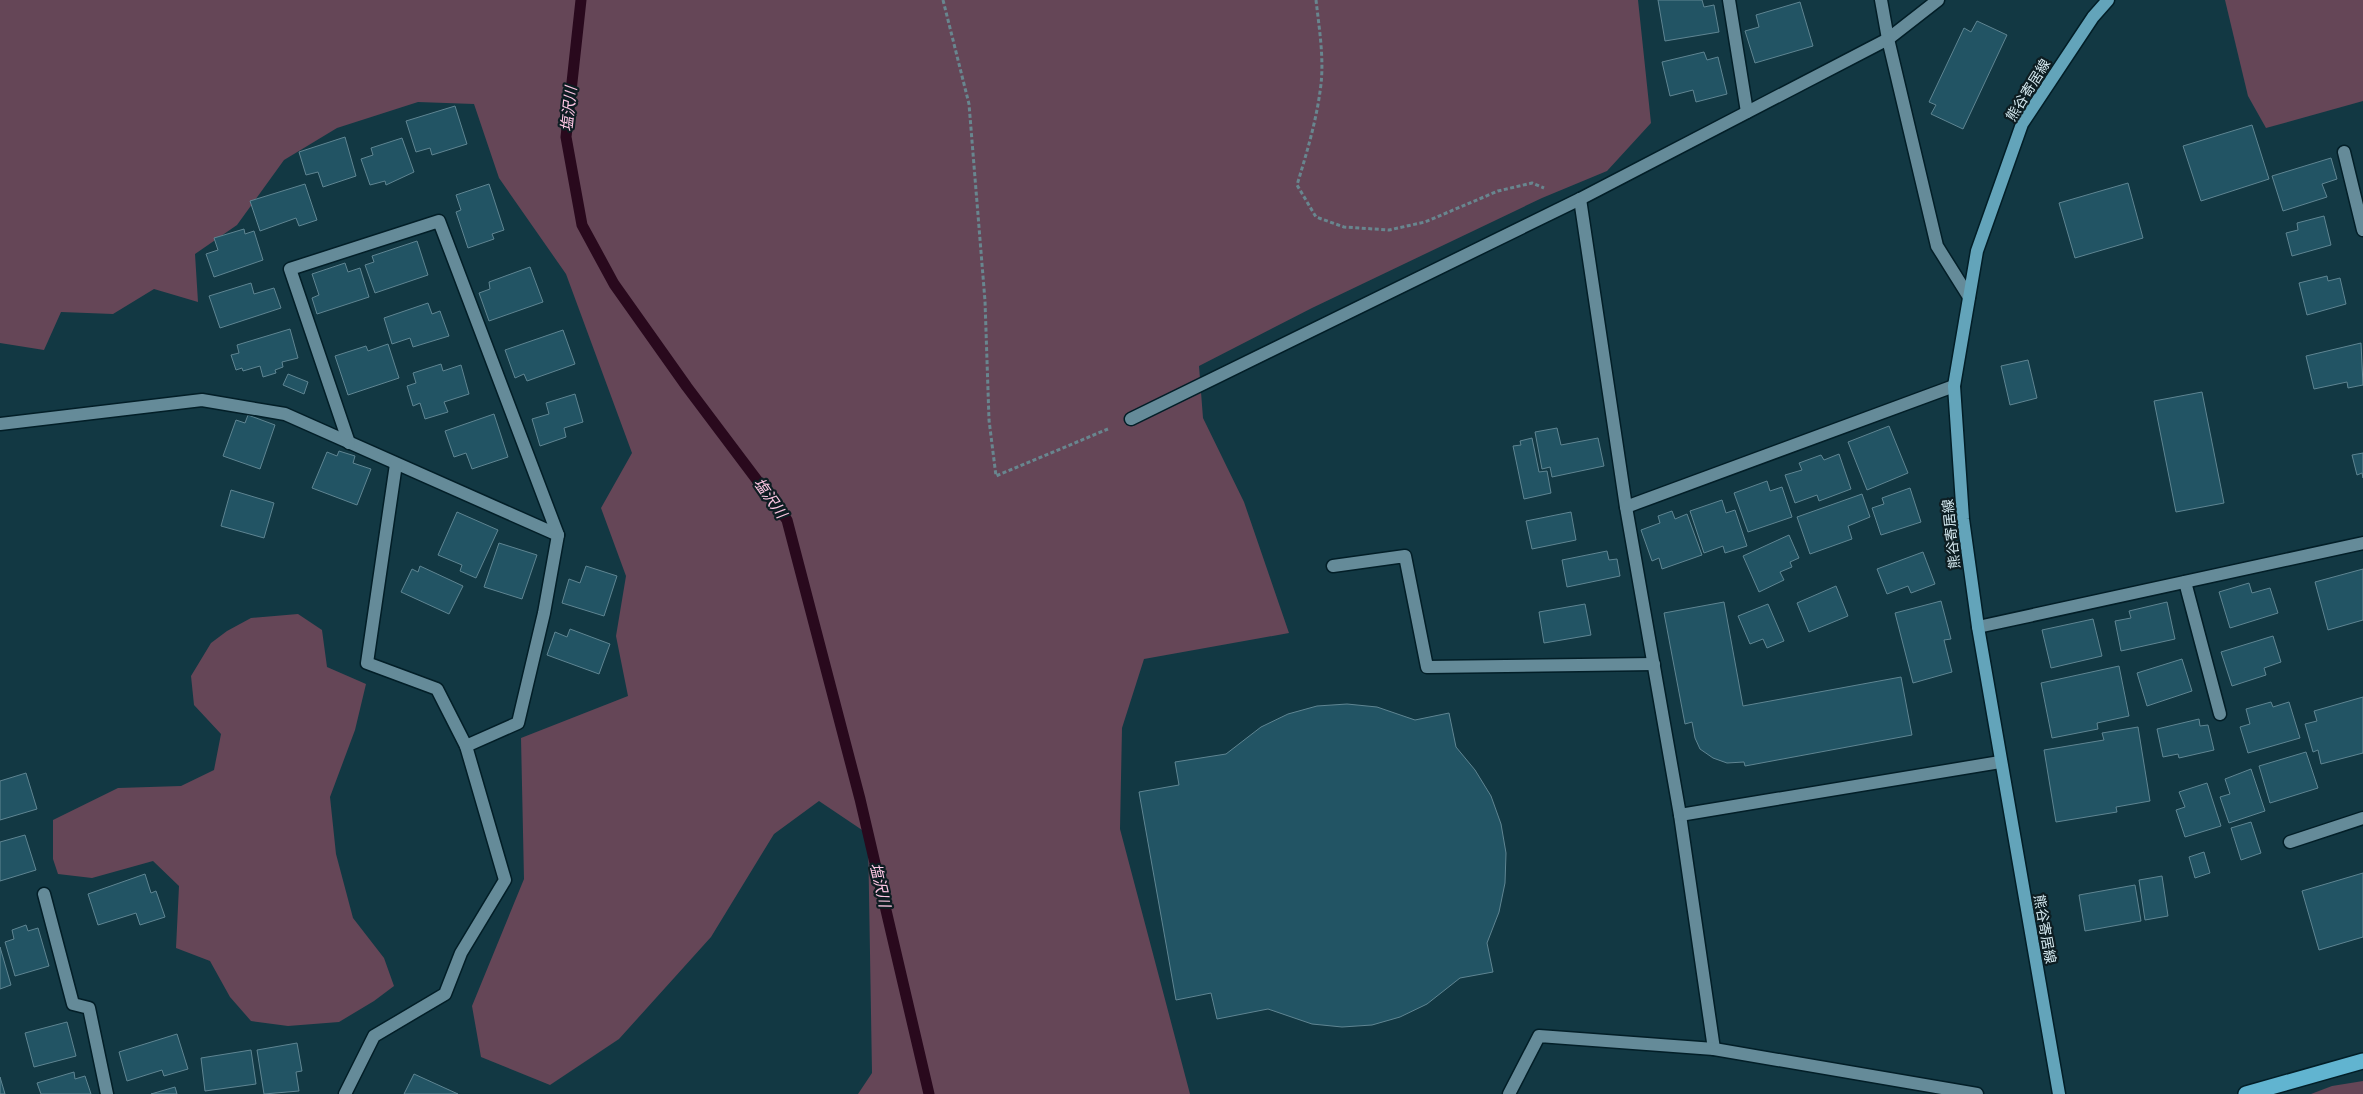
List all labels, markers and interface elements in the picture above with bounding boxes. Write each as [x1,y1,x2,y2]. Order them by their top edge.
street label: 熊谷寄居線 [2003,56,2054,124]
water label: 塩沢川 [558,84,581,132]
water label: 塩沢川 [750,474,791,523]
street label: 熊谷寄居線 [1939,498,1964,570]
water label: 塩沢川 [866,861,894,911]
street label: 熊谷寄居線 [2030,893,2059,965]

